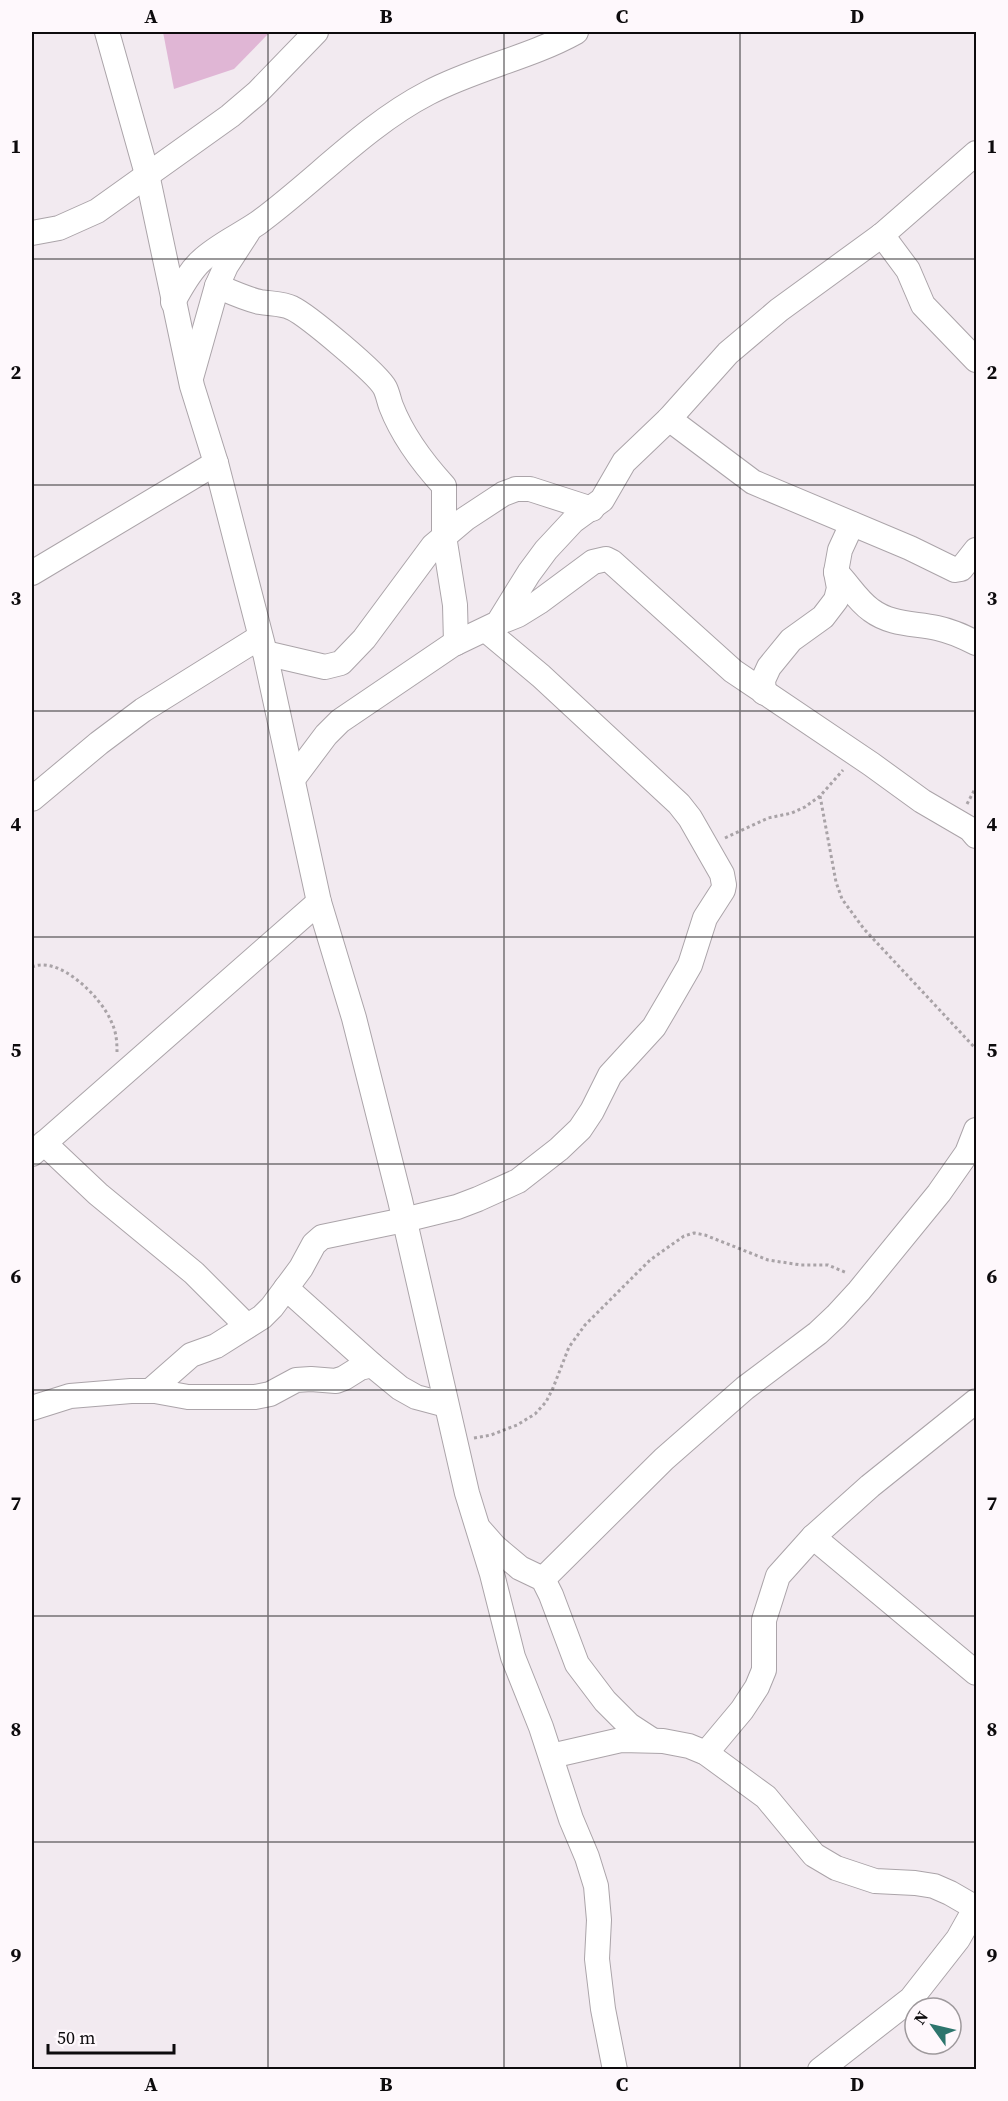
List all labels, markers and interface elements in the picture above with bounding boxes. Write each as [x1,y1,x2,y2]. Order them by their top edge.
text: A [144,2,158,30]
text: B [379,2,393,30]
text: C [616,2,628,30]
text: D [850,2,864,30]
text: 1 [11,132,21,160]
text: 1 [987,132,997,160]
text: 2 [11,358,22,386]
text: 2 [987,358,998,386]
text: 3 [11,584,22,612]
text: 3 [987,584,998,612]
text: 4 [11,810,22,838]
text: 4 [987,810,998,838]
text: 5 [11,1036,22,1064]
text: 5 [987,1036,998,1064]
text: 6 [11,1262,22,1290]
text: 6 [987,1262,998,1290]
text: 7 [11,1489,22,1517]
text: 7 [987,1489,998,1517]
text: 8 [11,1715,21,1743]
text: 8 [987,1715,997,1743]
text: 9 [11,1941,22,1969]
text: 9 [987,1941,998,1969]
north arrow [903,1996,963,2056]
text: N [908,2006,933,2029]
scale bar [48,2017,174,2055]
text: 50 m [57,2025,95,2050]
text: A [144,2070,158,2098]
text: B [379,2070,393,2098]
text: C [616,2070,628,2098]
text: D [850,2070,864,2098]

